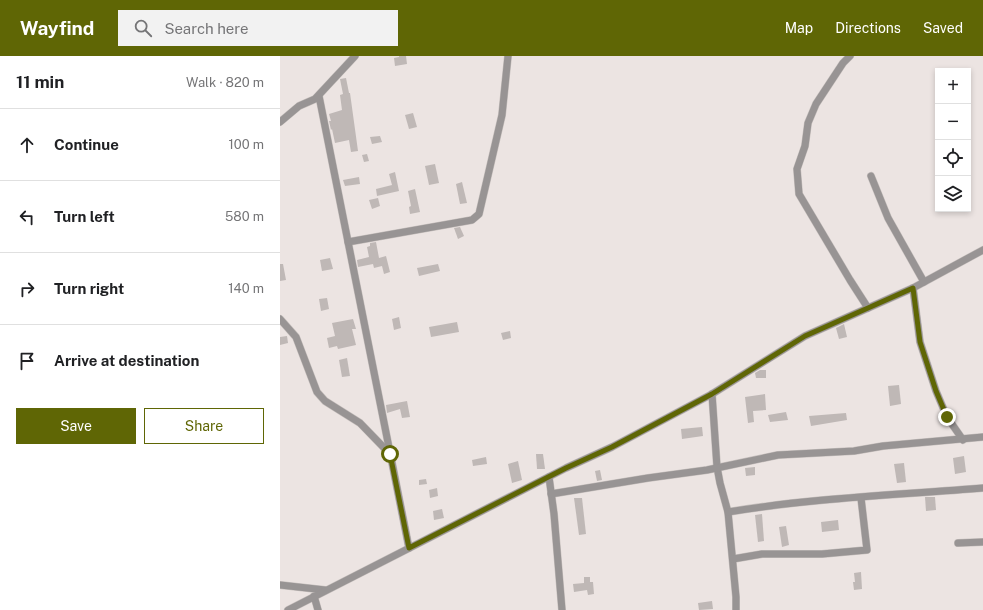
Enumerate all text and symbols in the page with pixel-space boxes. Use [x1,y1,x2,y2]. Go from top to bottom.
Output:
search box [118,10,398,46]
text: Wayfind [20,17,94,39]
icon: search [132,17,154,39]
text: Search here [164,20,249,37]
text: Map [785,20,813,36]
text: Directions [835,20,901,36]
text: Saved [923,20,963,36]
map controls [935,68,971,212]
button: + [935,68,971,104]
text: 11 min [16,72,64,92]
text: Walk · 820 m [186,75,264,90]
button: − [935,104,971,140]
icon: ahead [16,134,38,156]
text: Continue [54,136,119,153]
text: 100 m [228,137,264,152]
button: locate [935,140,971,176]
button: layers [935,176,971,212]
icon: left [16,206,38,228]
text: Turn left [54,208,115,225]
text: 580 m [225,209,264,224]
icon: right [16,278,38,300]
text: Turn right [54,280,124,297]
text: 140 m [228,281,264,296]
icon: arrive [16,350,38,372]
text: Arrive at destination [54,352,199,369]
button: Save [16,408,136,444]
button: Share [144,408,264,444]
route end [938,408,956,426]
route start [381,445,399,463]

